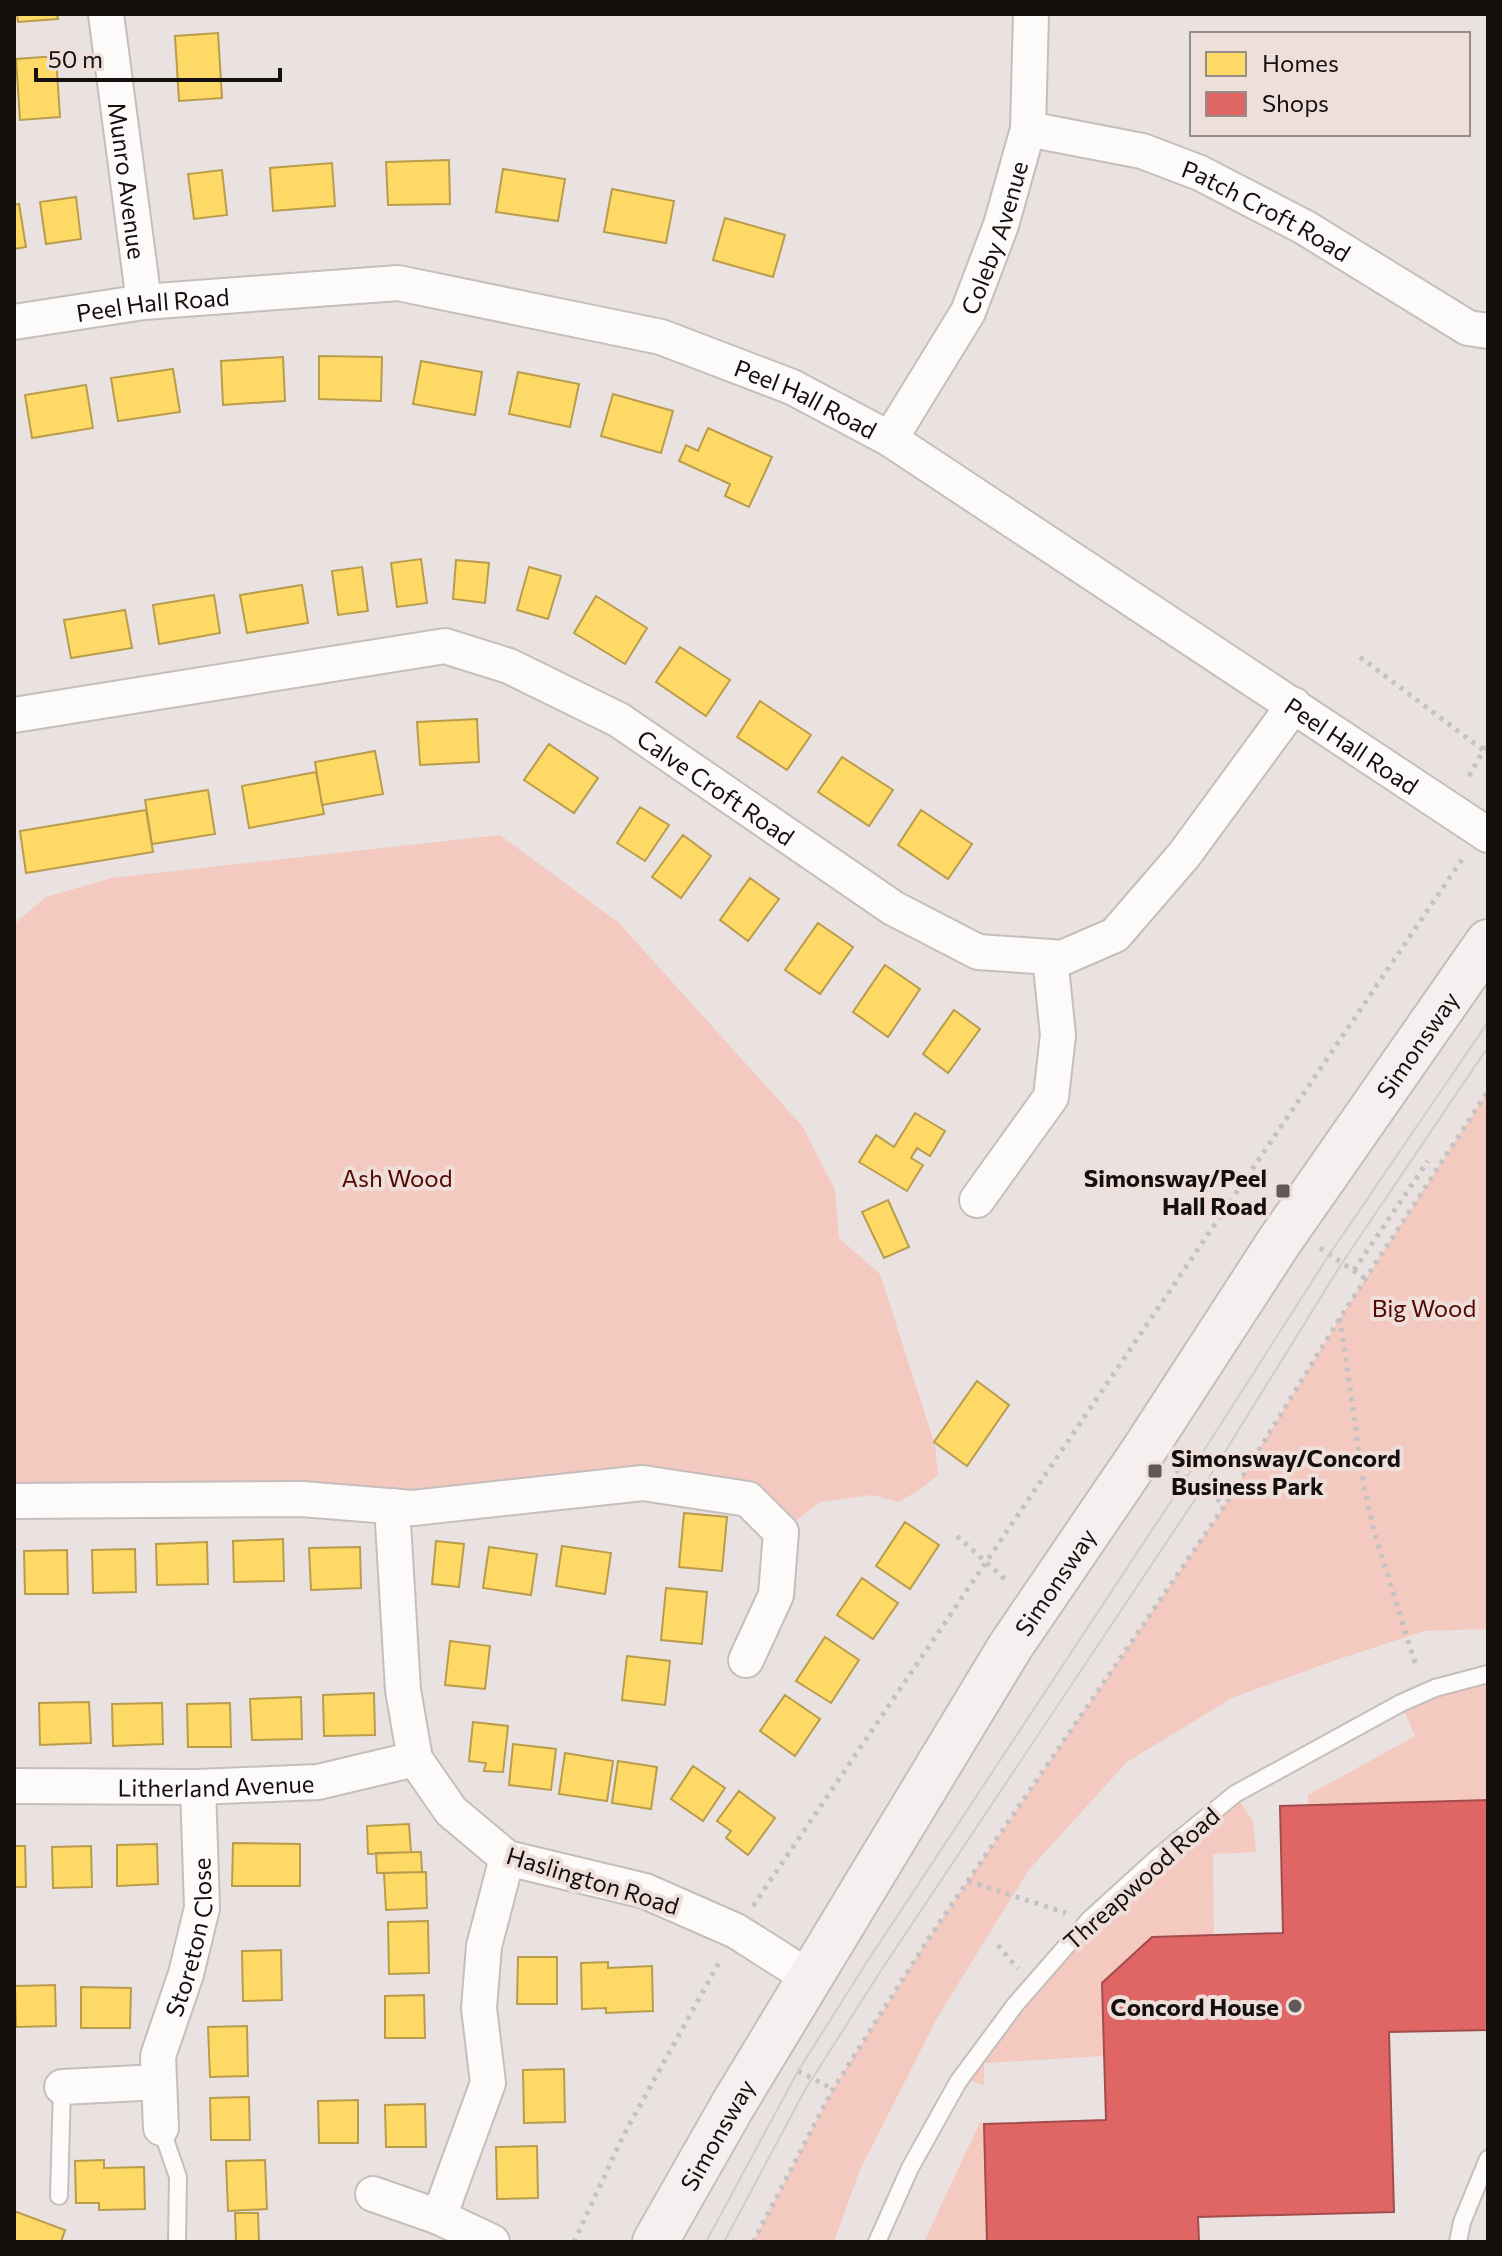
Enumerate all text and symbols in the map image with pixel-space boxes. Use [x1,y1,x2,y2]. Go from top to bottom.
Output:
scale bar [36,32,280,82]
legend [1190,32,1470,136]
text: 50 m [48,44,103,73]
text: Homes [1262,48,1339,77]
text: Shops [1262,88,1329,117]
street label: Munro Avenue [103,100,153,261]
street label: Patch Croft Road [1178,153,1356,267]
street label: Coleby Avenue [954,157,1033,318]
street label: Peel Hall Road [74,281,230,327]
street label: Peel Hall Road [731,352,882,444]
street label: Peel Hall Road [1280,690,1424,800]
street label: Calve Croft Road [632,723,800,851]
street label: Simonsway [1369,985,1464,1103]
park label: Ash Wood [341,1163,453,1192]
place label: Simonsway/Peel Hall Road [1084,1163,1267,1220]
marker: Simonsway/Peel Hall Road [1274,1182,1292,1200]
park label: Big Wood [1372,1293,1476,1322]
place label: Simonsway/Concord Business Park [1171,1443,1401,1500]
marker: Simonsway/Concord Business Park [1146,1462,1164,1480]
street label: Simonsway [1008,1522,1101,1641]
street label: Litherland Avenue [118,1768,315,1802]
street label: Threapwood Road [1057,1801,1225,1955]
street label: Haslington Road [503,1840,683,1920]
street label: Storeton Close [158,1857,218,2020]
place label: Concord House [1110,1992,1279,2021]
marker: Concord House [1286,1997,1304,2015]
street label: Simonsway [673,2073,760,2195]

